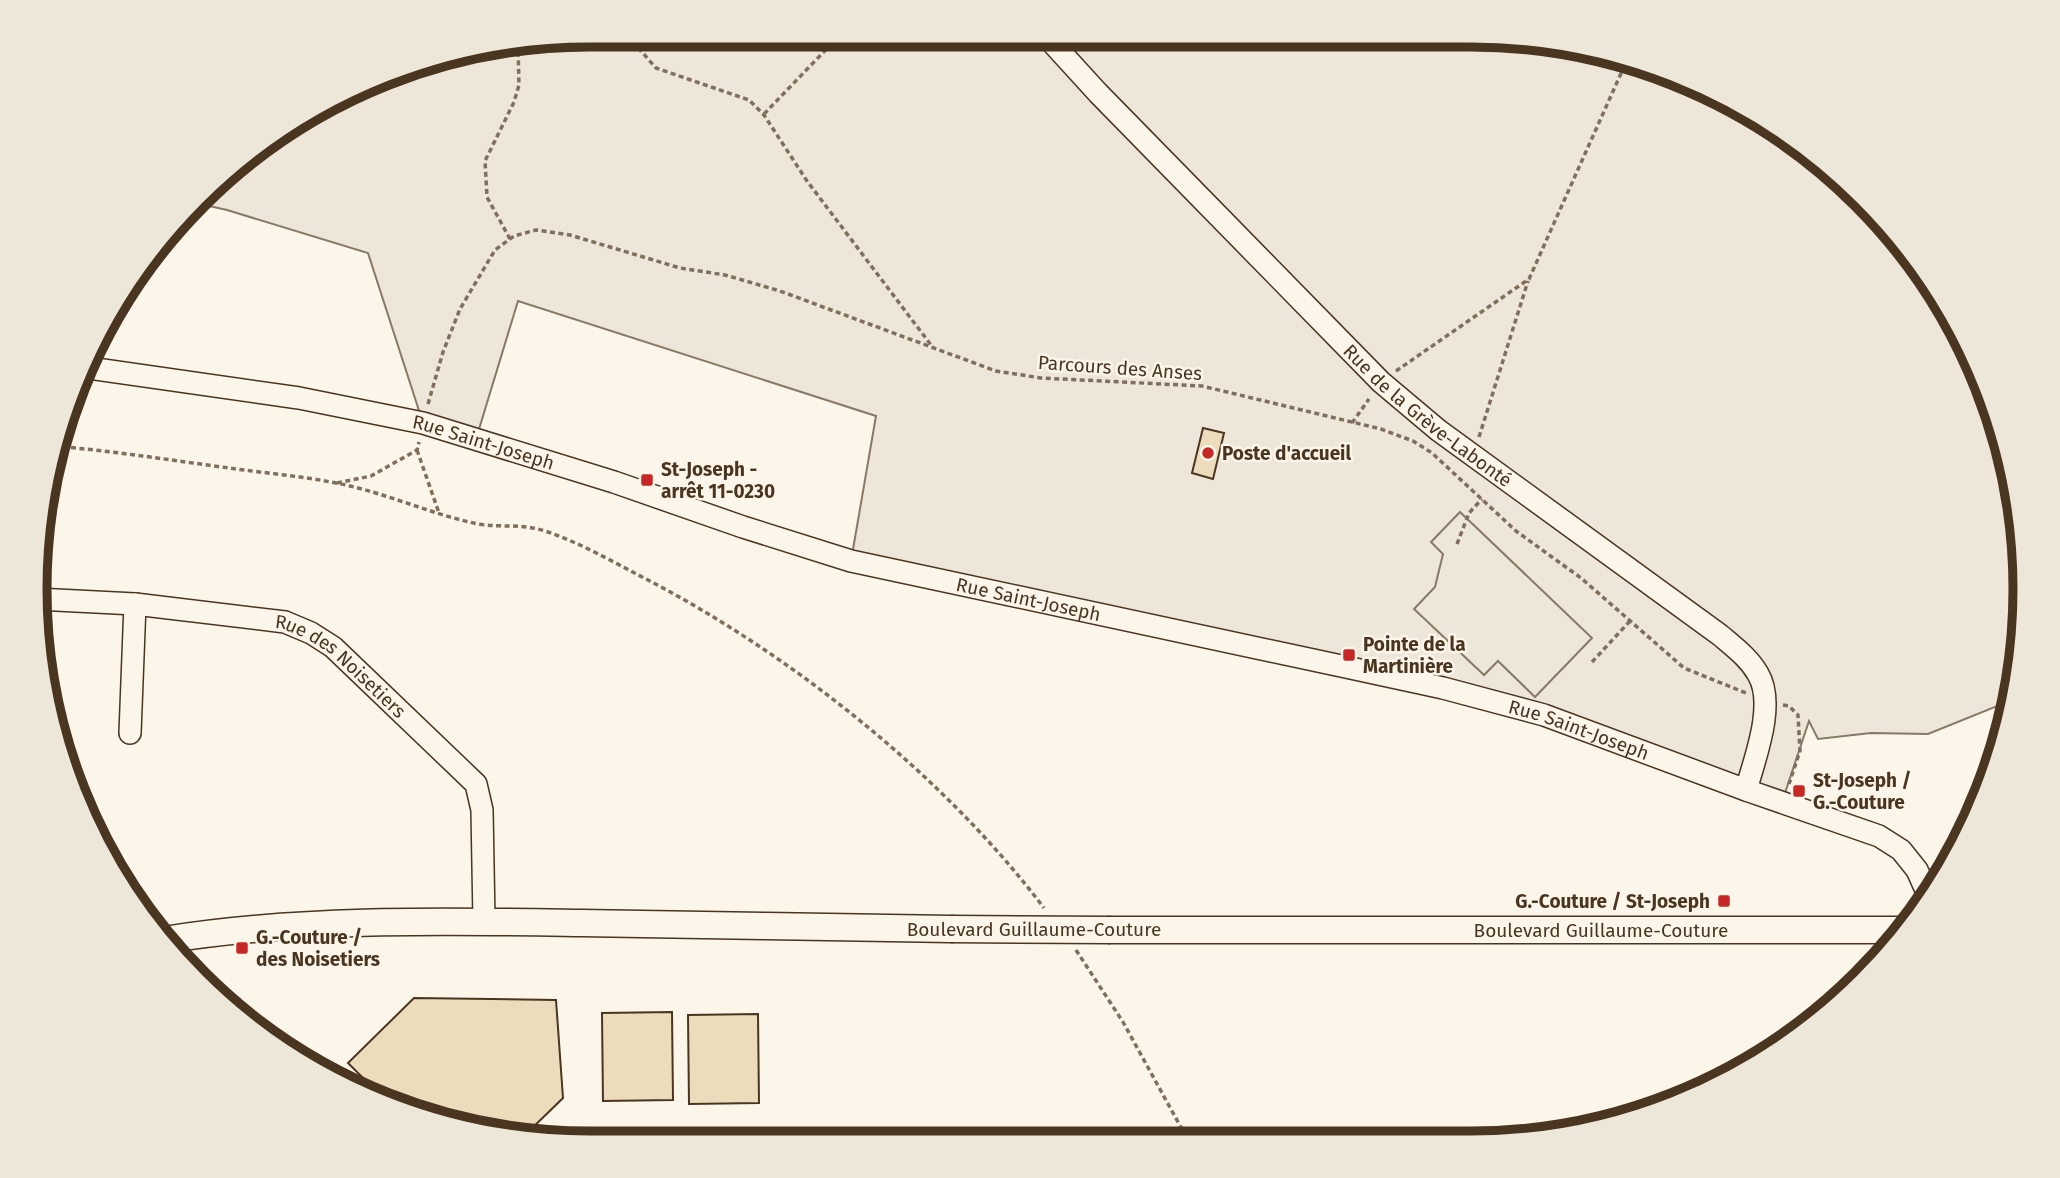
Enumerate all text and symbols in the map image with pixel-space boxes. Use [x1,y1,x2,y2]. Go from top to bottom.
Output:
street label: Rue de la Grève-Labonté [1339,339,1517,492]
street label: Parcours des Anses [1037,351,1203,385]
street label: Rue Saint-Joseph [411,410,557,474]
place label: Poste d'accueil [1222,442,1351,465]
marker: Poste d'accueil [1200,445,1216,461]
place label: St-Joseph - arrêt 11-0230 [661,458,775,503]
marker: St-Joseph - arrêt 11-0230 [639,472,655,488]
street label: Rue Saint-Joseph [954,572,1103,626]
street label: Rue des Noisetiers [274,609,411,722]
place label: Pointe de la Martinière [1363,633,1466,678]
marker: Pointe de la Martinière [1341,647,1357,663]
street label: Rue Saint-Joseph [1506,695,1652,765]
place label: St-Joseph / G.-Couture [1813,769,1911,814]
marker: St-Joseph / G.-Couture [1791,783,1807,799]
place label: G.-Couture / St-Joseph [1515,890,1710,913]
marker: G.-Couture / St-Joseph [1716,893,1732,909]
street label: Boulevard Guillaume-Couture [907,918,1161,941]
street label: Boulevard Guillaume-Couture [1474,919,1728,942]
place label: G.-Couture / des Noisetiers [256,926,380,971]
marker: G.-Couture / des Noisetiers [234,940,250,956]

